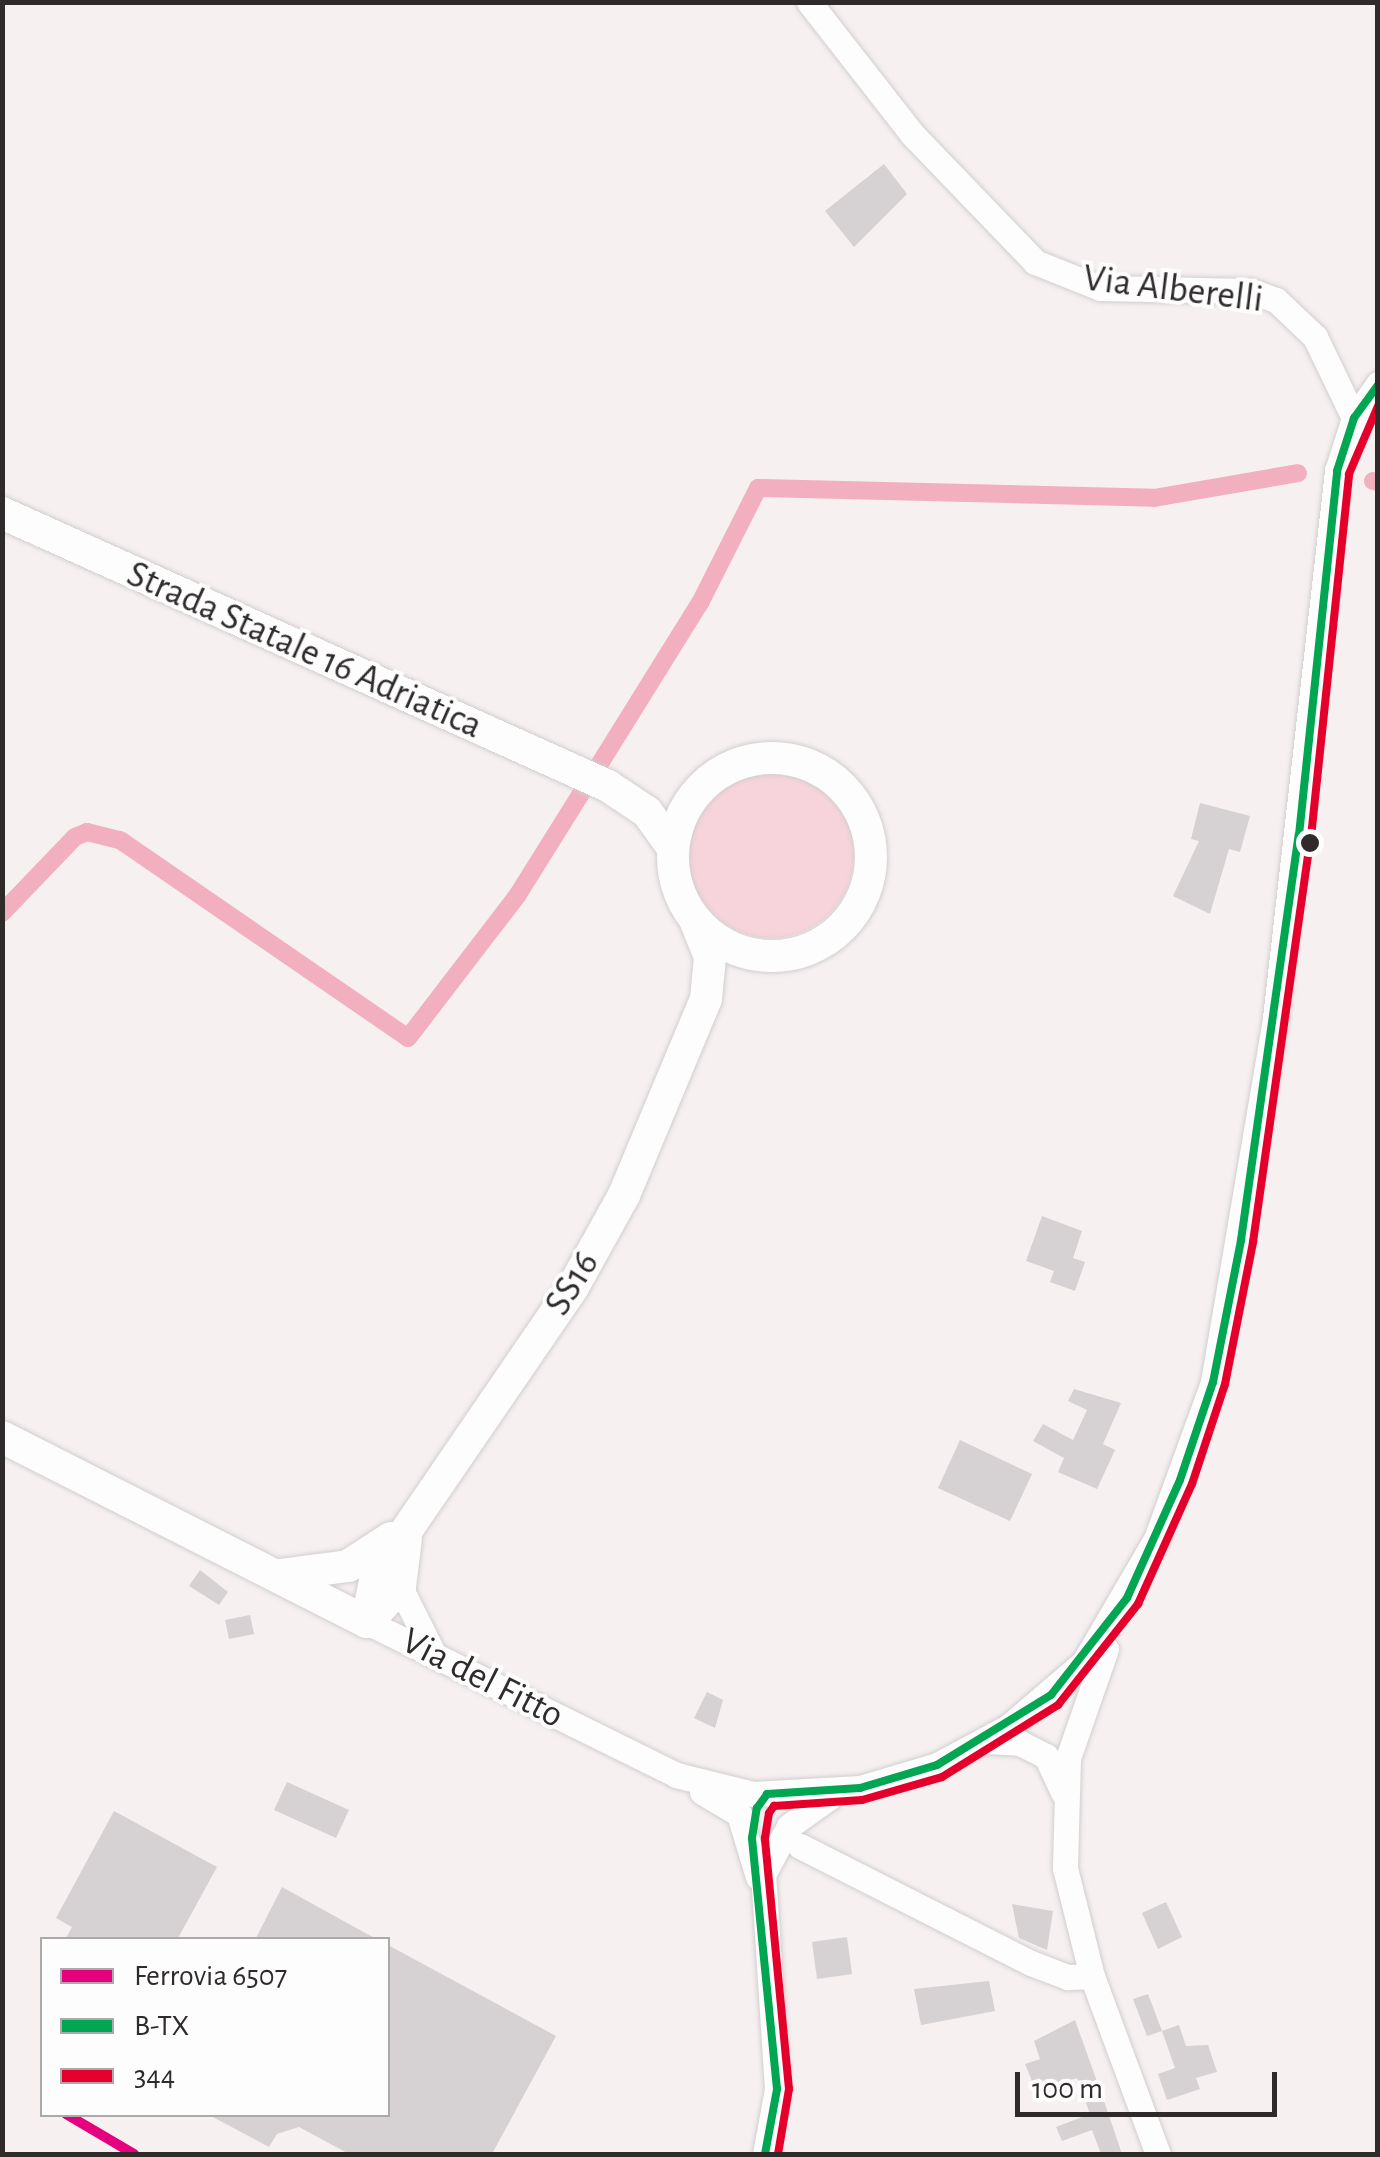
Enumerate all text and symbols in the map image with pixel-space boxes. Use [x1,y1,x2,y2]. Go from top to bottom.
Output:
street label: Via Alberelli [1081,256,1265,324]
street label: Strada Statale 16 Adriatica [119,552,489,750]
unlabelled marker [1300,833,1320,853]
street label: SS16 [536,1244,610,1324]
street label: Via del Fitto [394,1619,570,1739]
legend [40,1937,390,2117]
text: Ferrovia 6507 [134,1961,287,1991]
text: B-TX [134,2011,189,2041]
scale bar [1020,2052,1282,2114]
text: 344 [134,2061,175,2091]
text: 100 m [1032,2074,1103,2104]

